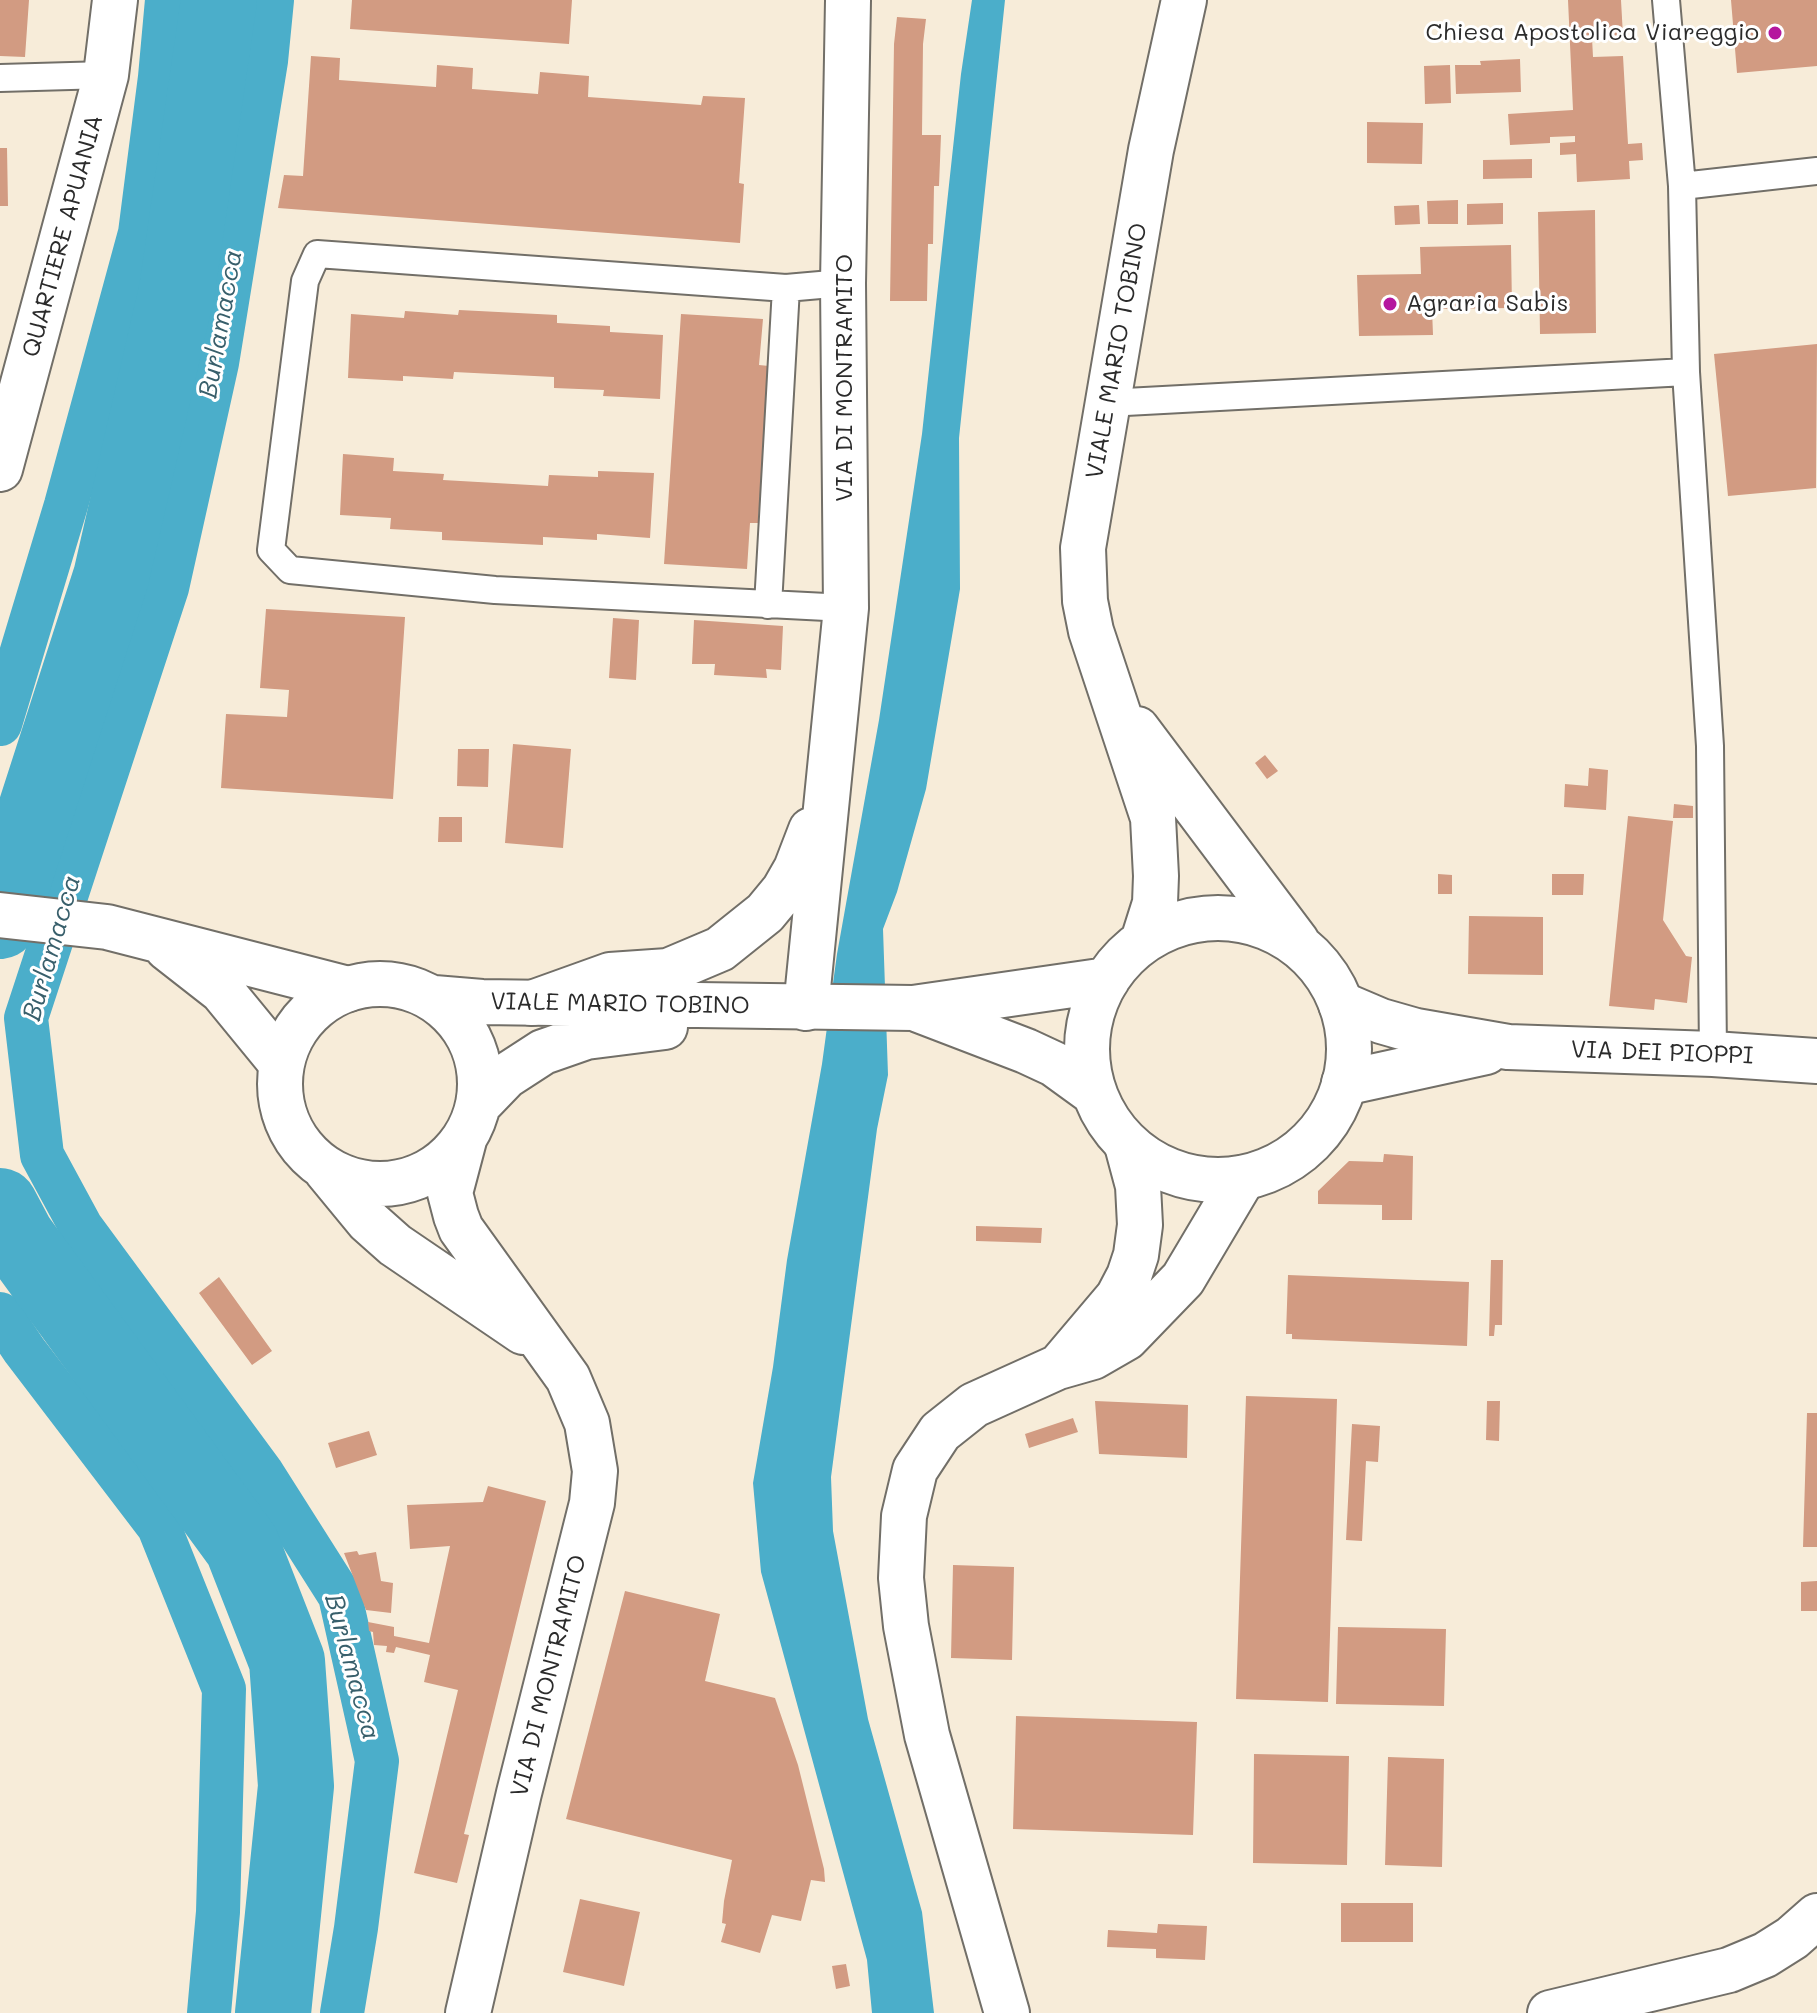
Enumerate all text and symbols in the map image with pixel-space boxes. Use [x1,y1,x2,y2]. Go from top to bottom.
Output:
place label: Chiesa Apostolica Viareggio [1426,19,1759,47]
marker: Chiesa Apostolica Viareggio [1766,24,1784,42]
street label: QUARTIERE APUANIA [17,112,109,360]
street label: VIALE MARIO TOBINO [1080,221,1154,481]
water label: Burlamacca [193,248,249,400]
street label: VIA DI MONTRAMITO [831,254,859,502]
place label: Agraria Sabis [1406,290,1568,318]
marker: Agraria Sabis [1381,295,1399,313]
water label: Burlamacca [16,872,88,1024]
street label: VIALE MARIO TOBINO [490,987,750,1021]
street label: VIA DEI PIOPPI [1570,1035,1754,1071]
street label: VIA DI MONTRAMITO [505,1552,593,1800]
water label: Burlamacca [318,1591,386,1743]

